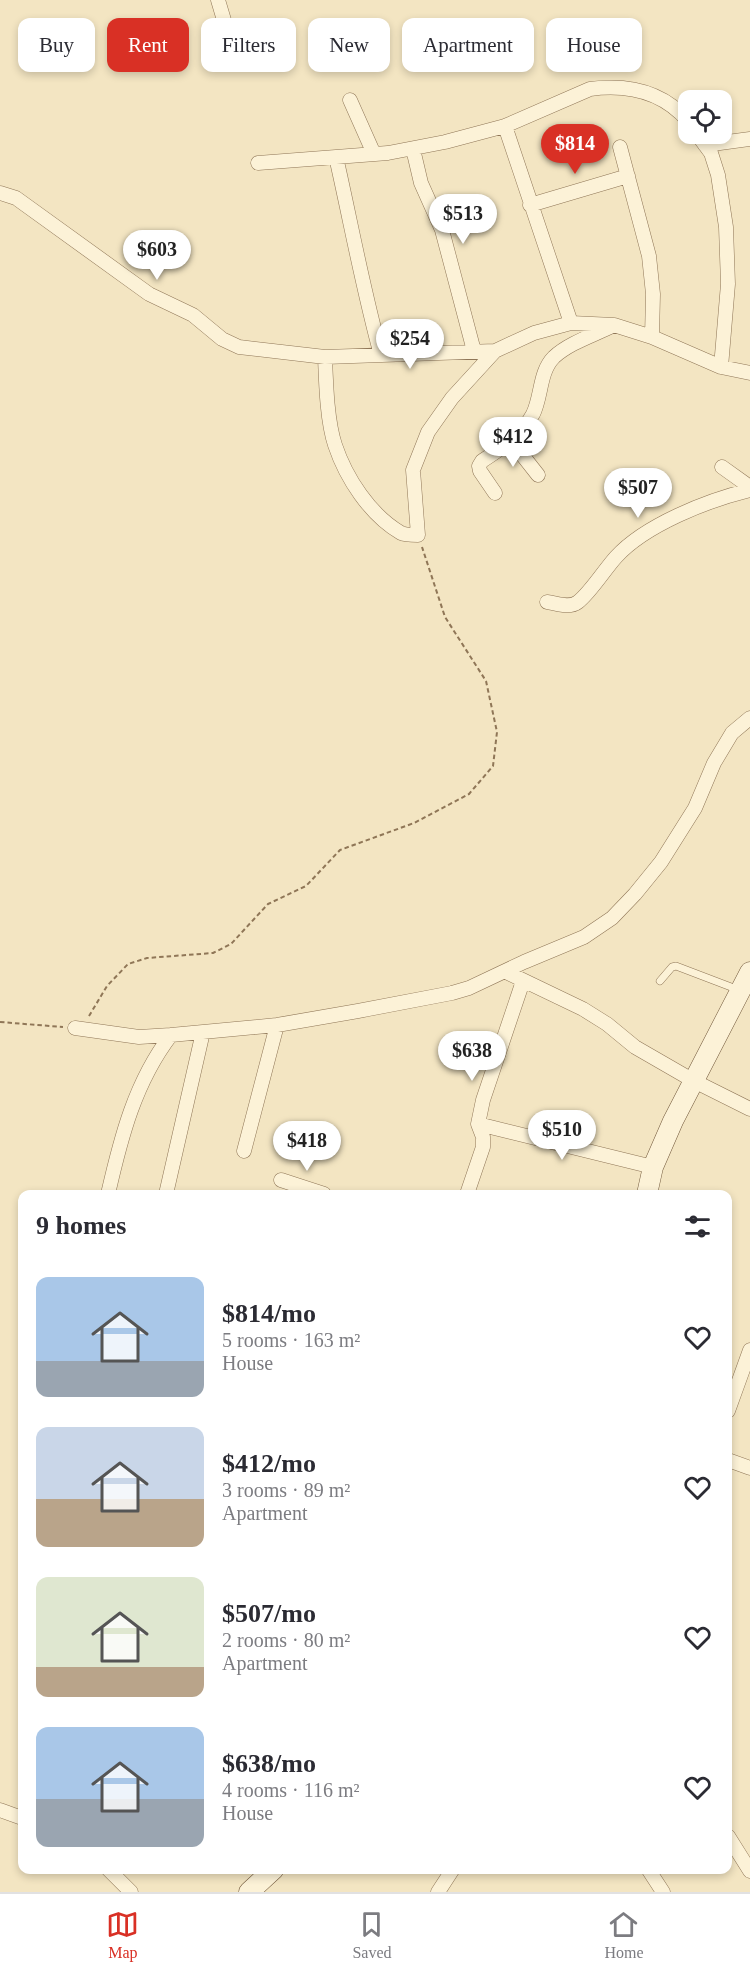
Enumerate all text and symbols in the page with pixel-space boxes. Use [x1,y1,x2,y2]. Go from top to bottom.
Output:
chip: Buy [18,18,95,72]
chip: Rent [107,18,189,72]
chip: Filters [201,18,296,72]
chip: New [308,18,390,72]
chip: Apartment [402,18,534,72]
chip: House [546,18,642,72]
map controls [678,90,732,144]
button: locate [678,90,732,144]
pin: $814 [539,124,611,175]
text: $814 [555,132,595,154]
pin: $513 [427,194,499,245]
text: $513 [443,202,483,224]
pin: $603 [121,230,193,281]
text: $603 [137,238,177,260]
pin: $254 [374,319,446,370]
text: $254 [390,327,430,349]
pin: $412 [477,417,549,468]
text: $412 [493,425,533,447]
pin: $507 [602,468,674,519]
text: $507 [618,476,658,498]
pin: $638 [436,1031,508,1082]
text: $638 [452,1039,492,1061]
pin: $510 [526,1110,598,1161]
text: $510 [542,1118,582,1140]
pin: $418 [271,1121,343,1172]
text: $418 [287,1129,327,1151]
icon: filters [681,1210,714,1243]
text: 9 homes [36,1211,126,1240]
text: $814/mo [222,1299,316,1328]
icon: home [84,1301,156,1373]
icon: heart [681,1321,714,1354]
text: 5 rooms · 163 m² [222,1329,360,1351]
text: House [222,1352,273,1374]
text: $412/mo [222,1449,316,1478]
icon: home [84,1451,156,1523]
icon: heart [681,1471,714,1504]
text: 3 rooms · 89 m² [222,1479,350,1501]
text: Apartment [222,1502,308,1524]
text: $507/mo [222,1599,316,1628]
icon: home [84,1601,156,1673]
icon: heart [681,1621,714,1654]
text: 2 rooms · 80 m² [222,1629,350,1651]
text: Apartment [222,1652,308,1674]
text: $638/mo [222,1749,316,1778]
icon: home [84,1751,156,1823]
icon: heart [681,1771,714,1804]
text: 4 rooms · 116 m² [222,1779,359,1801]
text: House [222,1802,273,1824]
tab: Map [106,1908,139,1962]
tab: Saved [352,1908,391,1962]
tab: Home [604,1908,644,1962]

